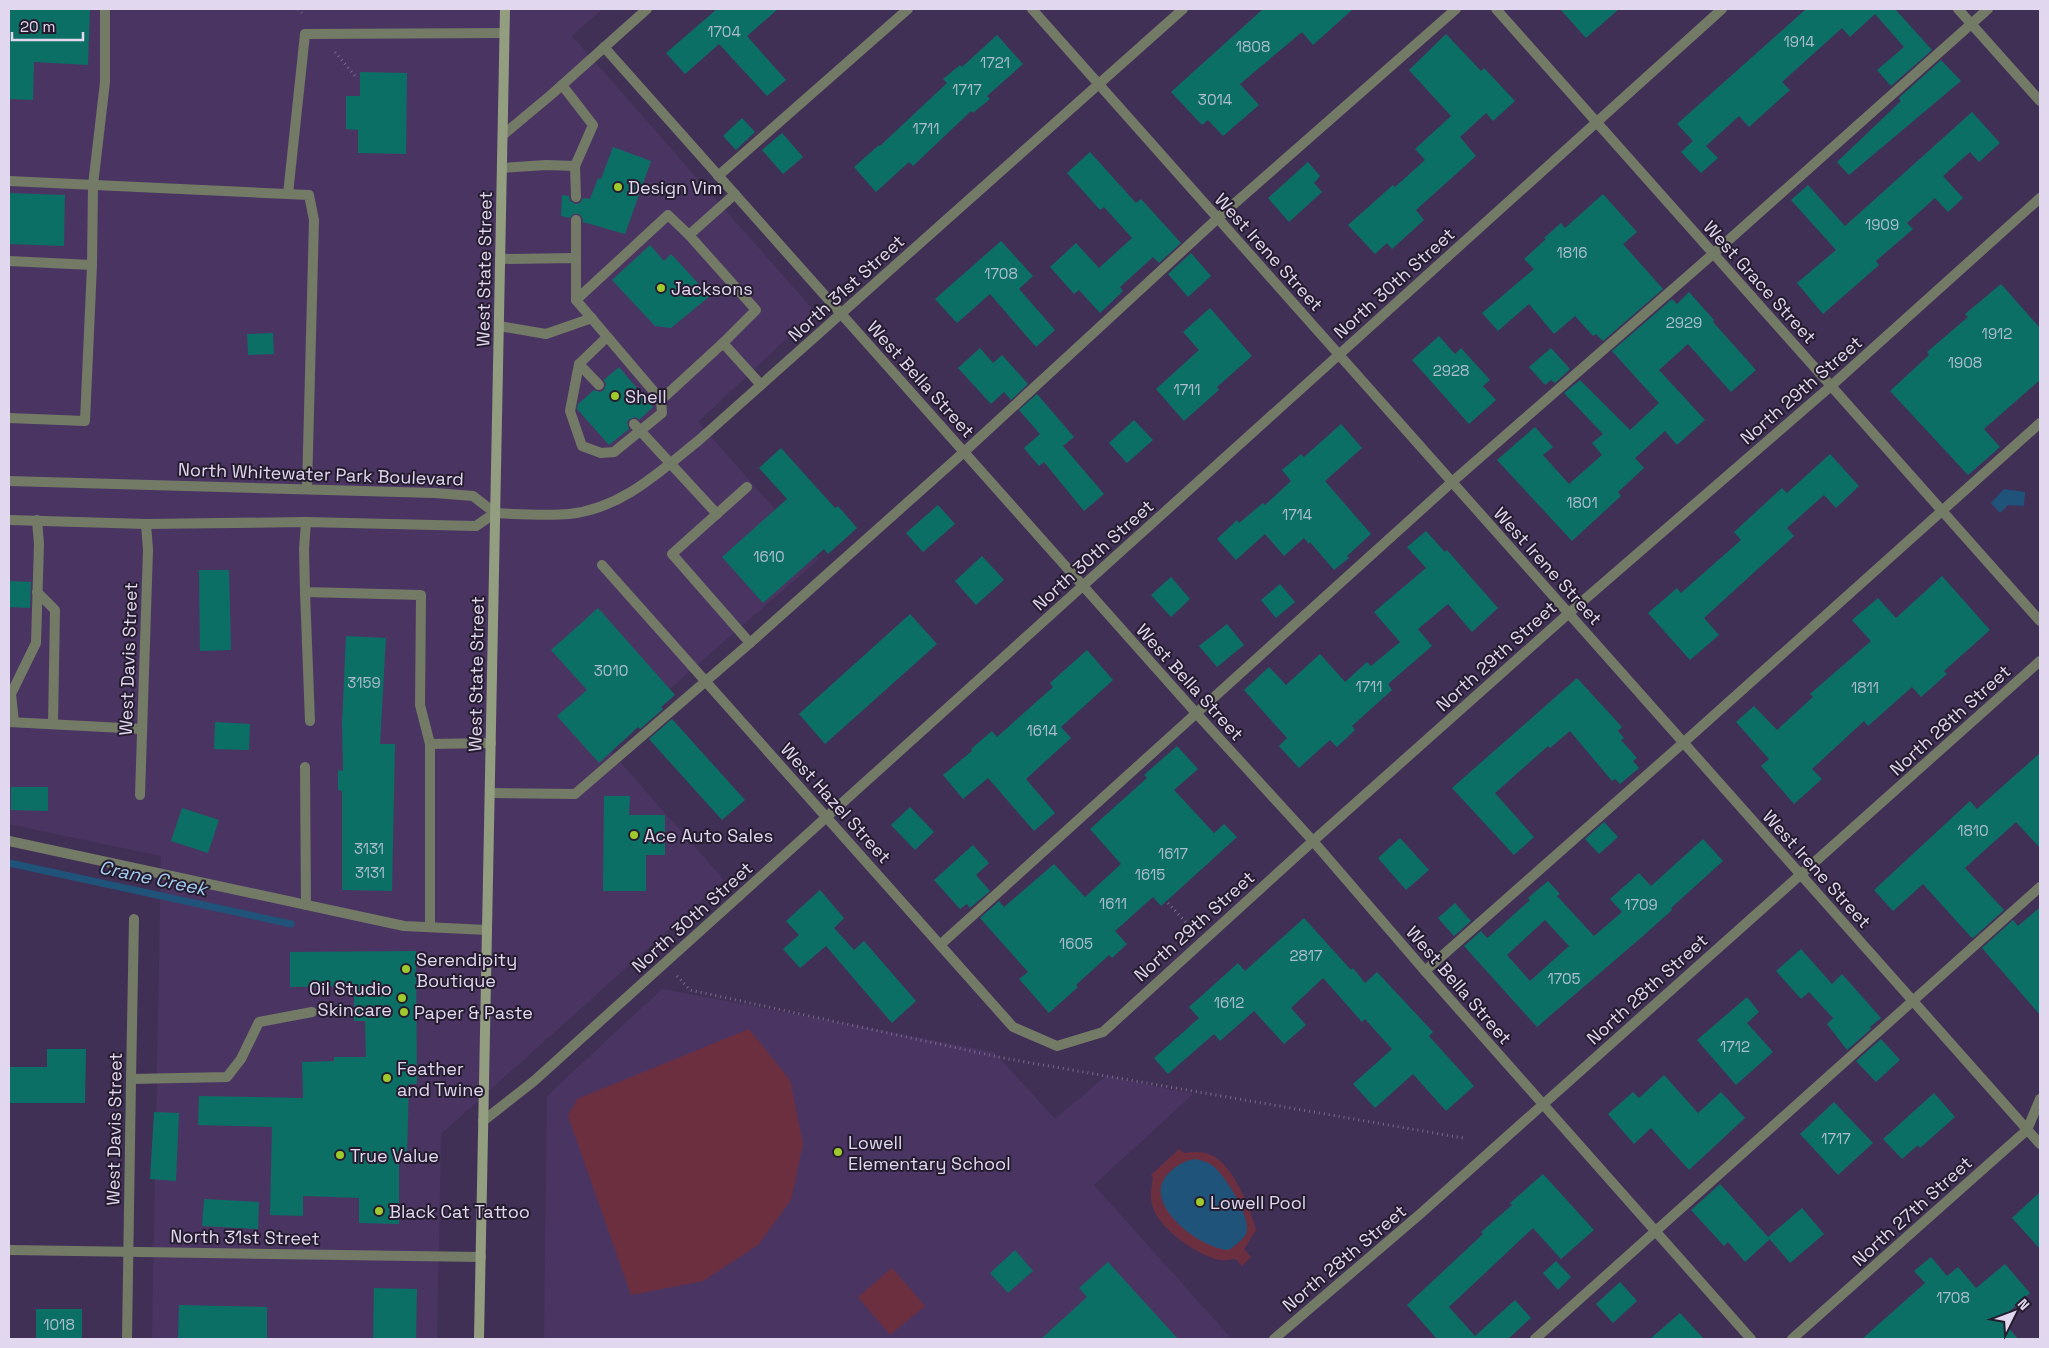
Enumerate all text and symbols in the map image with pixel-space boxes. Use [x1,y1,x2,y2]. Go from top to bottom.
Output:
scale bar [12,10,84,42]
text: 20 m [20,17,55,36]
house number: 1704 [707,22,741,41]
house number: 1914 [1783,32,1815,51]
house number: 1808 [1236,37,1270,56]
house number: 1721 [980,53,1010,72]
house number: 1717 [952,80,982,99]
house number: 3014 [1198,90,1232,109]
house number: 1711 [912,119,940,138]
place label: Design Vim [628,176,723,199]
marker: Design Vim [612,181,624,193]
street label: West Irene Street [1210,188,1328,316]
street label: West State Street [471,191,497,347]
house number: 1909 [1865,215,1899,234]
street label: West Grace Street [1699,216,1821,348]
street label: North 30th Street [1329,223,1459,343]
street label: North 31st Street [783,230,909,346]
house number: 1816 [1556,243,1588,262]
house number: 1708 [984,264,1018,283]
place label: Jacksons [671,277,753,300]
marker: Jacksons [655,282,667,294]
house number: 2929 [1666,313,1702,332]
street label: West Bella Street [862,316,980,442]
house number: 1912 [1982,324,2012,343]
street label: North 29th Street [1735,331,1867,449]
house number: 1908 [1948,353,1982,372]
house number: 2928 [1433,361,1469,380]
house number: 1711 [1173,380,1201,399]
place label: Shell [625,385,667,408]
marker: Shell [609,390,621,402]
street label: North Whitewater Park Boulevard [178,458,464,490]
house number: 1801 [1566,493,1598,512]
street label: North 30th Street [1028,495,1158,615]
street label: West Irene Street [1489,502,1607,630]
house number: 1714 [1282,505,1312,524]
house number: 1610 [753,547,785,566]
street label: West Davis Street [114,582,142,736]
street label: West State Street [463,596,489,752]
street label: North 29th Street [1431,596,1561,716]
street label: West Bella Street [1131,619,1249,745]
street label: North 28th Street [1885,660,2015,780]
house number: 3010 [594,661,628,680]
house number: 3159 [347,673,381,692]
house number: 1711 [1355,677,1383,696]
house number: 1811 [1851,678,1879,697]
house number: 1614 [1026,721,1058,740]
street label: West Hazel Street [776,738,896,868]
street label: West Irene Street [1758,805,1876,933]
house number: 1810 [1957,821,1989,840]
place label: Ace Auto Sales [644,824,773,847]
marker: Ace Auto Sales [628,829,640,841]
house number: 3131 [354,839,384,858]
house number: 1617 [1158,844,1188,863]
water label: Crane Creek [97,854,212,902]
street label: North 30th Street [627,857,757,977]
house number: 3131 [355,863,385,882]
house number: 1615 [1135,865,1165,884]
street label: North 29th Street [1129,866,1259,986]
house number: 1611 [1099,894,1127,913]
house number: 1709 [1624,895,1658,914]
street label: West Bella Street [1401,921,1517,1049]
street label: North 28th Street [1582,929,1712,1049]
house number: 1605 [1059,934,1093,953]
house number: 2817 [1289,946,1323,965]
place label: Serendipity Boutique [416,948,517,992]
marker: Serendipity Boutique [400,963,412,975]
house number: 1705 [1547,969,1581,988]
place label: Oil Studio Skincare [309,977,392,1021]
marker: Oil Studio Skincare [396,992,408,1004]
house number: 1612 [1214,993,1244,1012]
place label: Paper & Paste [414,1001,533,1024]
marker: Paper & Paste [398,1006,410,1018]
house number: 1712 [1720,1037,1750,1056]
street label: West Davis Street [101,1052,127,1206]
place label: Feather and Twine [397,1057,484,1101]
marker: Feather and Twine [381,1072,393,1084]
house number: 1717 [1821,1129,1851,1148]
place label: Lowell Elementary School [848,1131,1011,1175]
place label: True Value [350,1144,439,1167]
marker: Lowell Elementary School [832,1146,844,1158]
marker: True Value [334,1149,346,1161]
street label: North 27th Street [1847,1151,1977,1271]
place label: Lowell Pool [1210,1191,1306,1214]
marker: Lowell Pool [1194,1196,1206,1208]
street label: North 28th Street [1277,1199,1411,1317]
place label: Black Cat Tattoo [389,1200,530,1223]
marker: Black Cat Tattoo [373,1205,385,1217]
street label: North 31st Street [170,1224,320,1250]
house number: 1708 [1936,1288,1970,1307]
north arrow [1989,1288,2039,1338]
text: N [2014,1295,2033,1314]
house number: 1018 [43,1315,75,1334]

